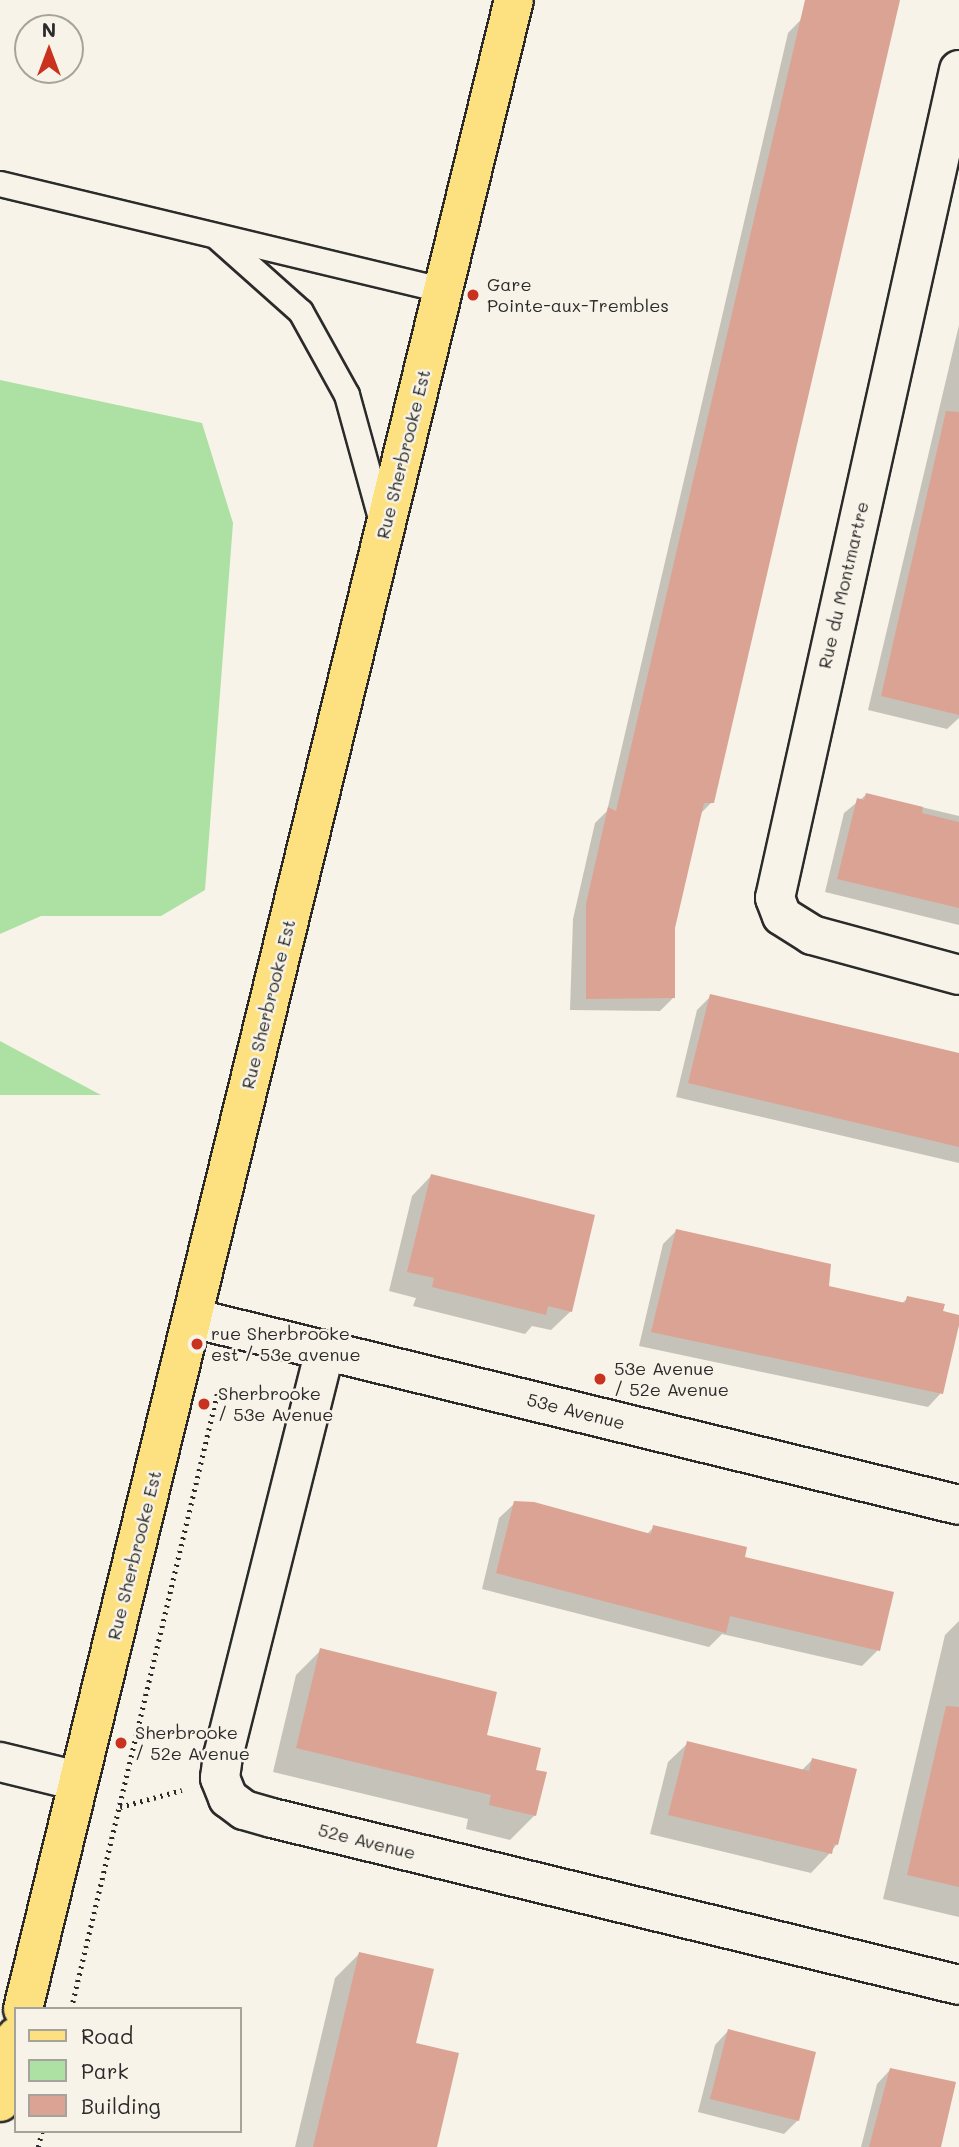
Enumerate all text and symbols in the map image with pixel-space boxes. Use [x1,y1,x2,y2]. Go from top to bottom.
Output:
north arrow [14,14,84,84]
text: N [42,17,56,42]
place label: Gare Pointe-aux-Trembles [487,274,669,316]
marker: Gare Pointe-aux-Trembles [465,287,481,303]
street label: Rue Sherbrooke Est [371,367,435,541]
street label: Rue du Montmartre [813,499,873,671]
street label: Rue Sherbrooke Est [236,917,300,1091]
place label: rue Sherbrooke est / 53e avenue [211,1323,361,1366]
marker: rue Sherbrooke est / 53e avenue [189,1336,205,1352]
place label: 53e Avenue / 52e Avenue [614,1358,729,1400]
marker: 53e Avenue / 52e Avenue [592,1371,608,1387]
place label: Sherbrooke / 53e Avenue [218,1383,333,1426]
street label: 53e Avenue [525,1388,627,1434]
marker: Sherbrooke / 53e Avenue [196,1396,212,1412]
street label: Rue Sherbrooke Est [102,1468,166,1642]
place label: Sherbrooke / 52e Avenue [135,1722,250,1764]
marker: Sherbrooke / 52e Avenue [113,1735,129,1751]
street label: 52e Avenue [316,1818,418,1864]
legend [14,2007,242,2133]
text: Road [81,2022,133,2049]
text: Park [81,2057,129,2084]
text: Building [81,2092,161,2119]

